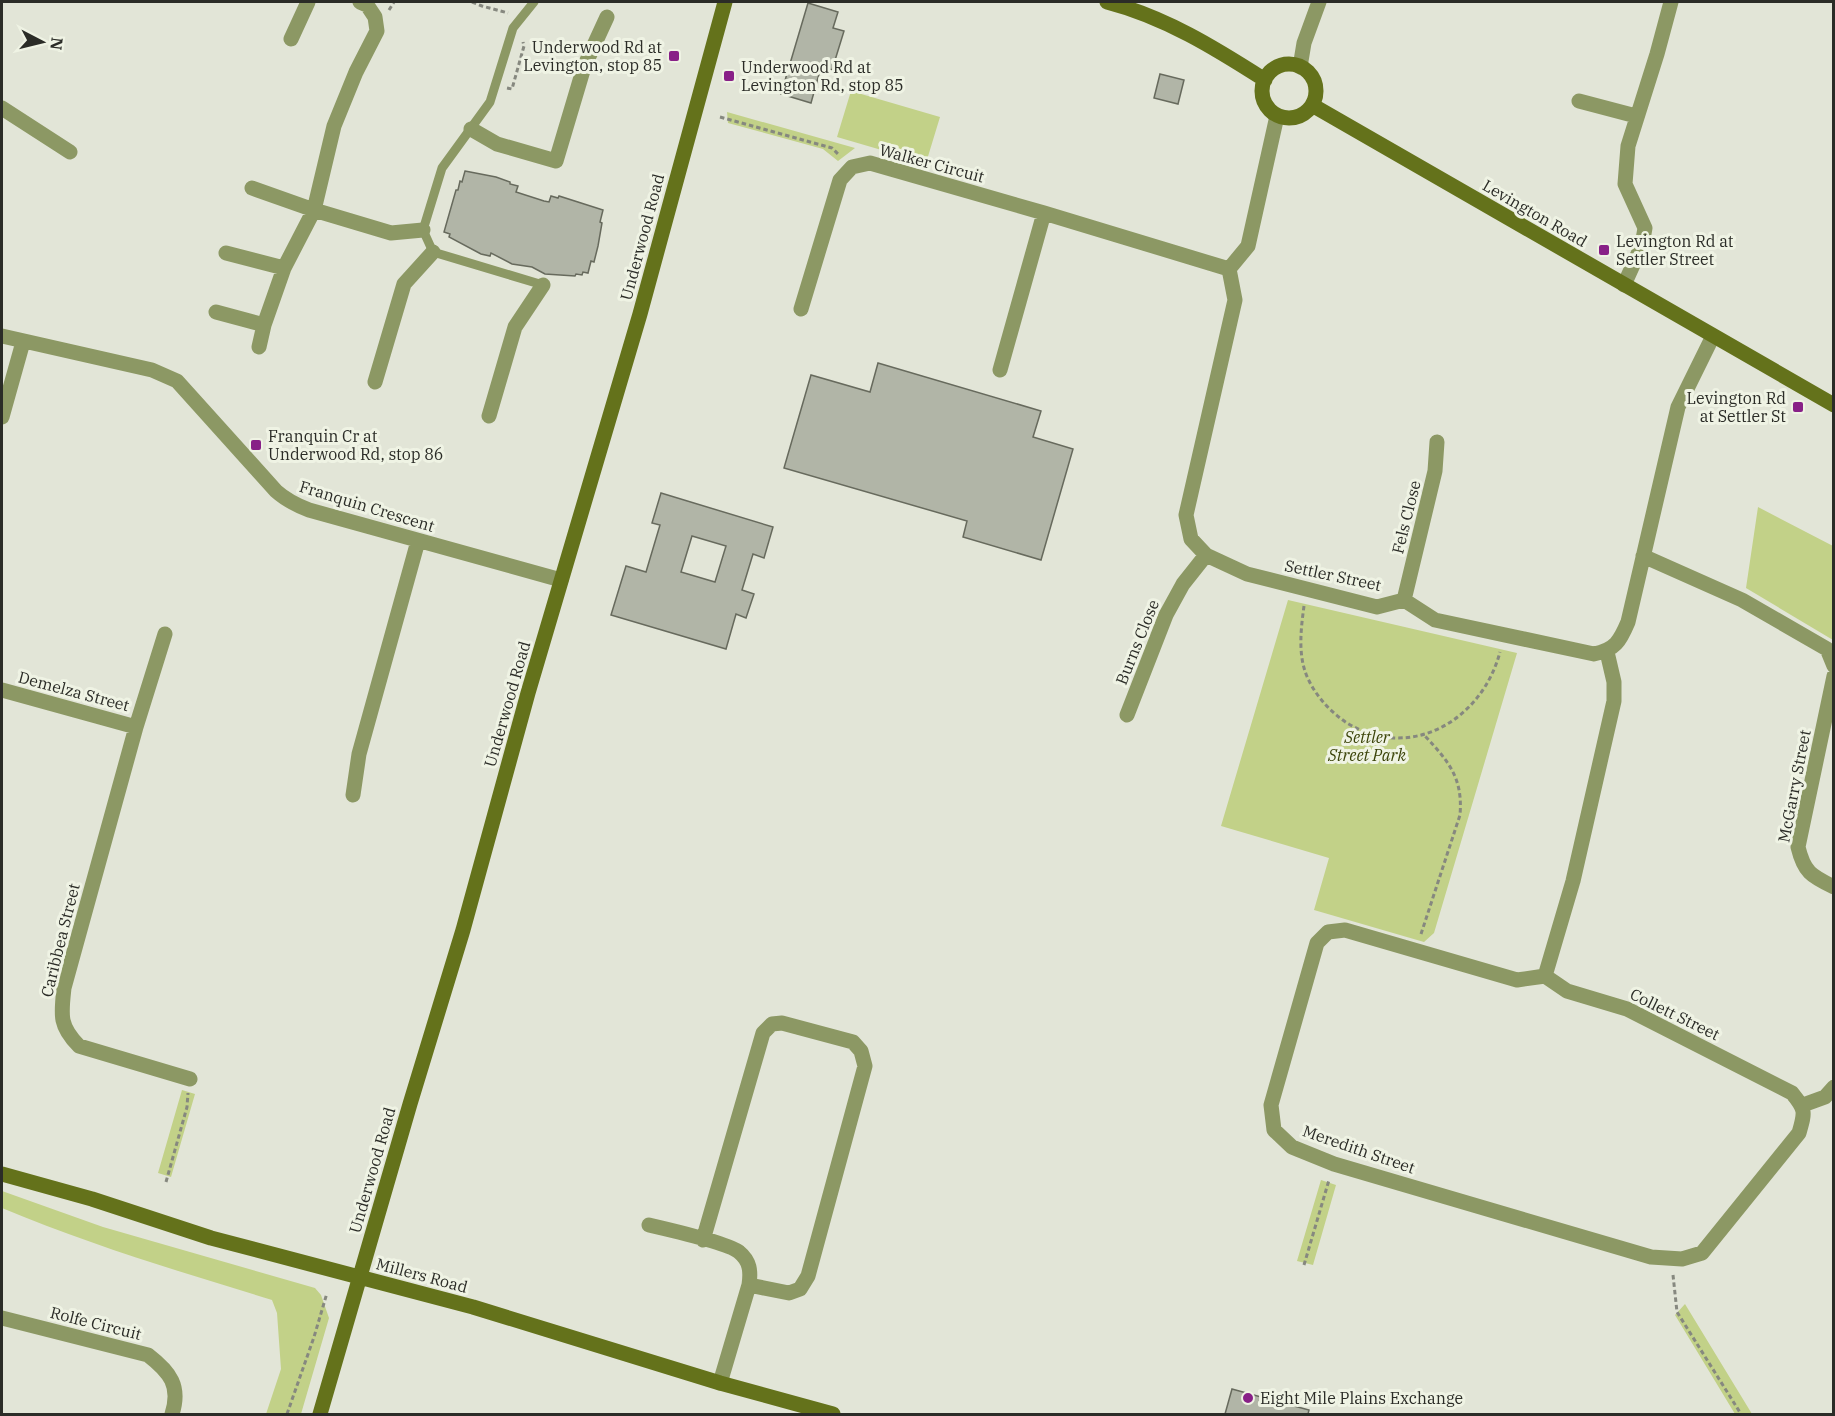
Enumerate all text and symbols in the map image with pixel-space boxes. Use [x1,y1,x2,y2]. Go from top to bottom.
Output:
north arrow [12,12,72,72]
text: N [46,36,68,51]
place label: Underwood Rd at Levington, stop 85 [523,37,662,75]
marker: Underwood Rd at Levington, stop 85 [667,49,681,63]
place label: Underwood Rd at Levington Rd, stop 85 [741,57,904,95]
marker: Underwood Rd at Levington Rd, stop 85 [722,69,736,83]
street label: Walker Circuit [877,139,987,187]
street label: Underwood Road [615,171,669,302]
street label: Levington Road [1479,175,1591,251]
place label: Levington Rd at Settler Street [1616,231,1734,269]
marker: Levington Rd at Settler Street [1597,243,1611,257]
place label: Levington Rd at Settler St [1687,388,1786,426]
marker: Levington Rd at Settler St [1791,400,1805,414]
place label: Franquin Cr at Underwood Rd, stop 86 [268,426,443,464]
marker: Franquin Cr at Underwood Rd, stop 86 [249,438,263,452]
street label: Franquin Crescent [297,476,437,536]
street label: Fels Close [1387,478,1425,556]
street label: Settler Street [1283,555,1383,595]
street label: Burns Close [1111,597,1163,687]
street label: Underwood Road [479,638,535,769]
street label: Demelza Street [16,667,132,716]
park label: Settler Street Park [1327,727,1406,765]
street label: McGarry Street [1773,728,1815,844]
street label: Caribbea Street [36,881,84,999]
street label: Collett Street [1627,984,1723,1044]
street label: Underwood Road [344,1104,400,1235]
street label: Meredith Street [1300,1120,1418,1178]
street label: Millers Road [374,1253,470,1297]
street label: Rolfe Circuit [48,1302,144,1344]
place label: Eight Mile Plains Exchange [1260,1388,1463,1408]
marker: Eight Mile Plains Exchange [1241,1391,1255,1405]

